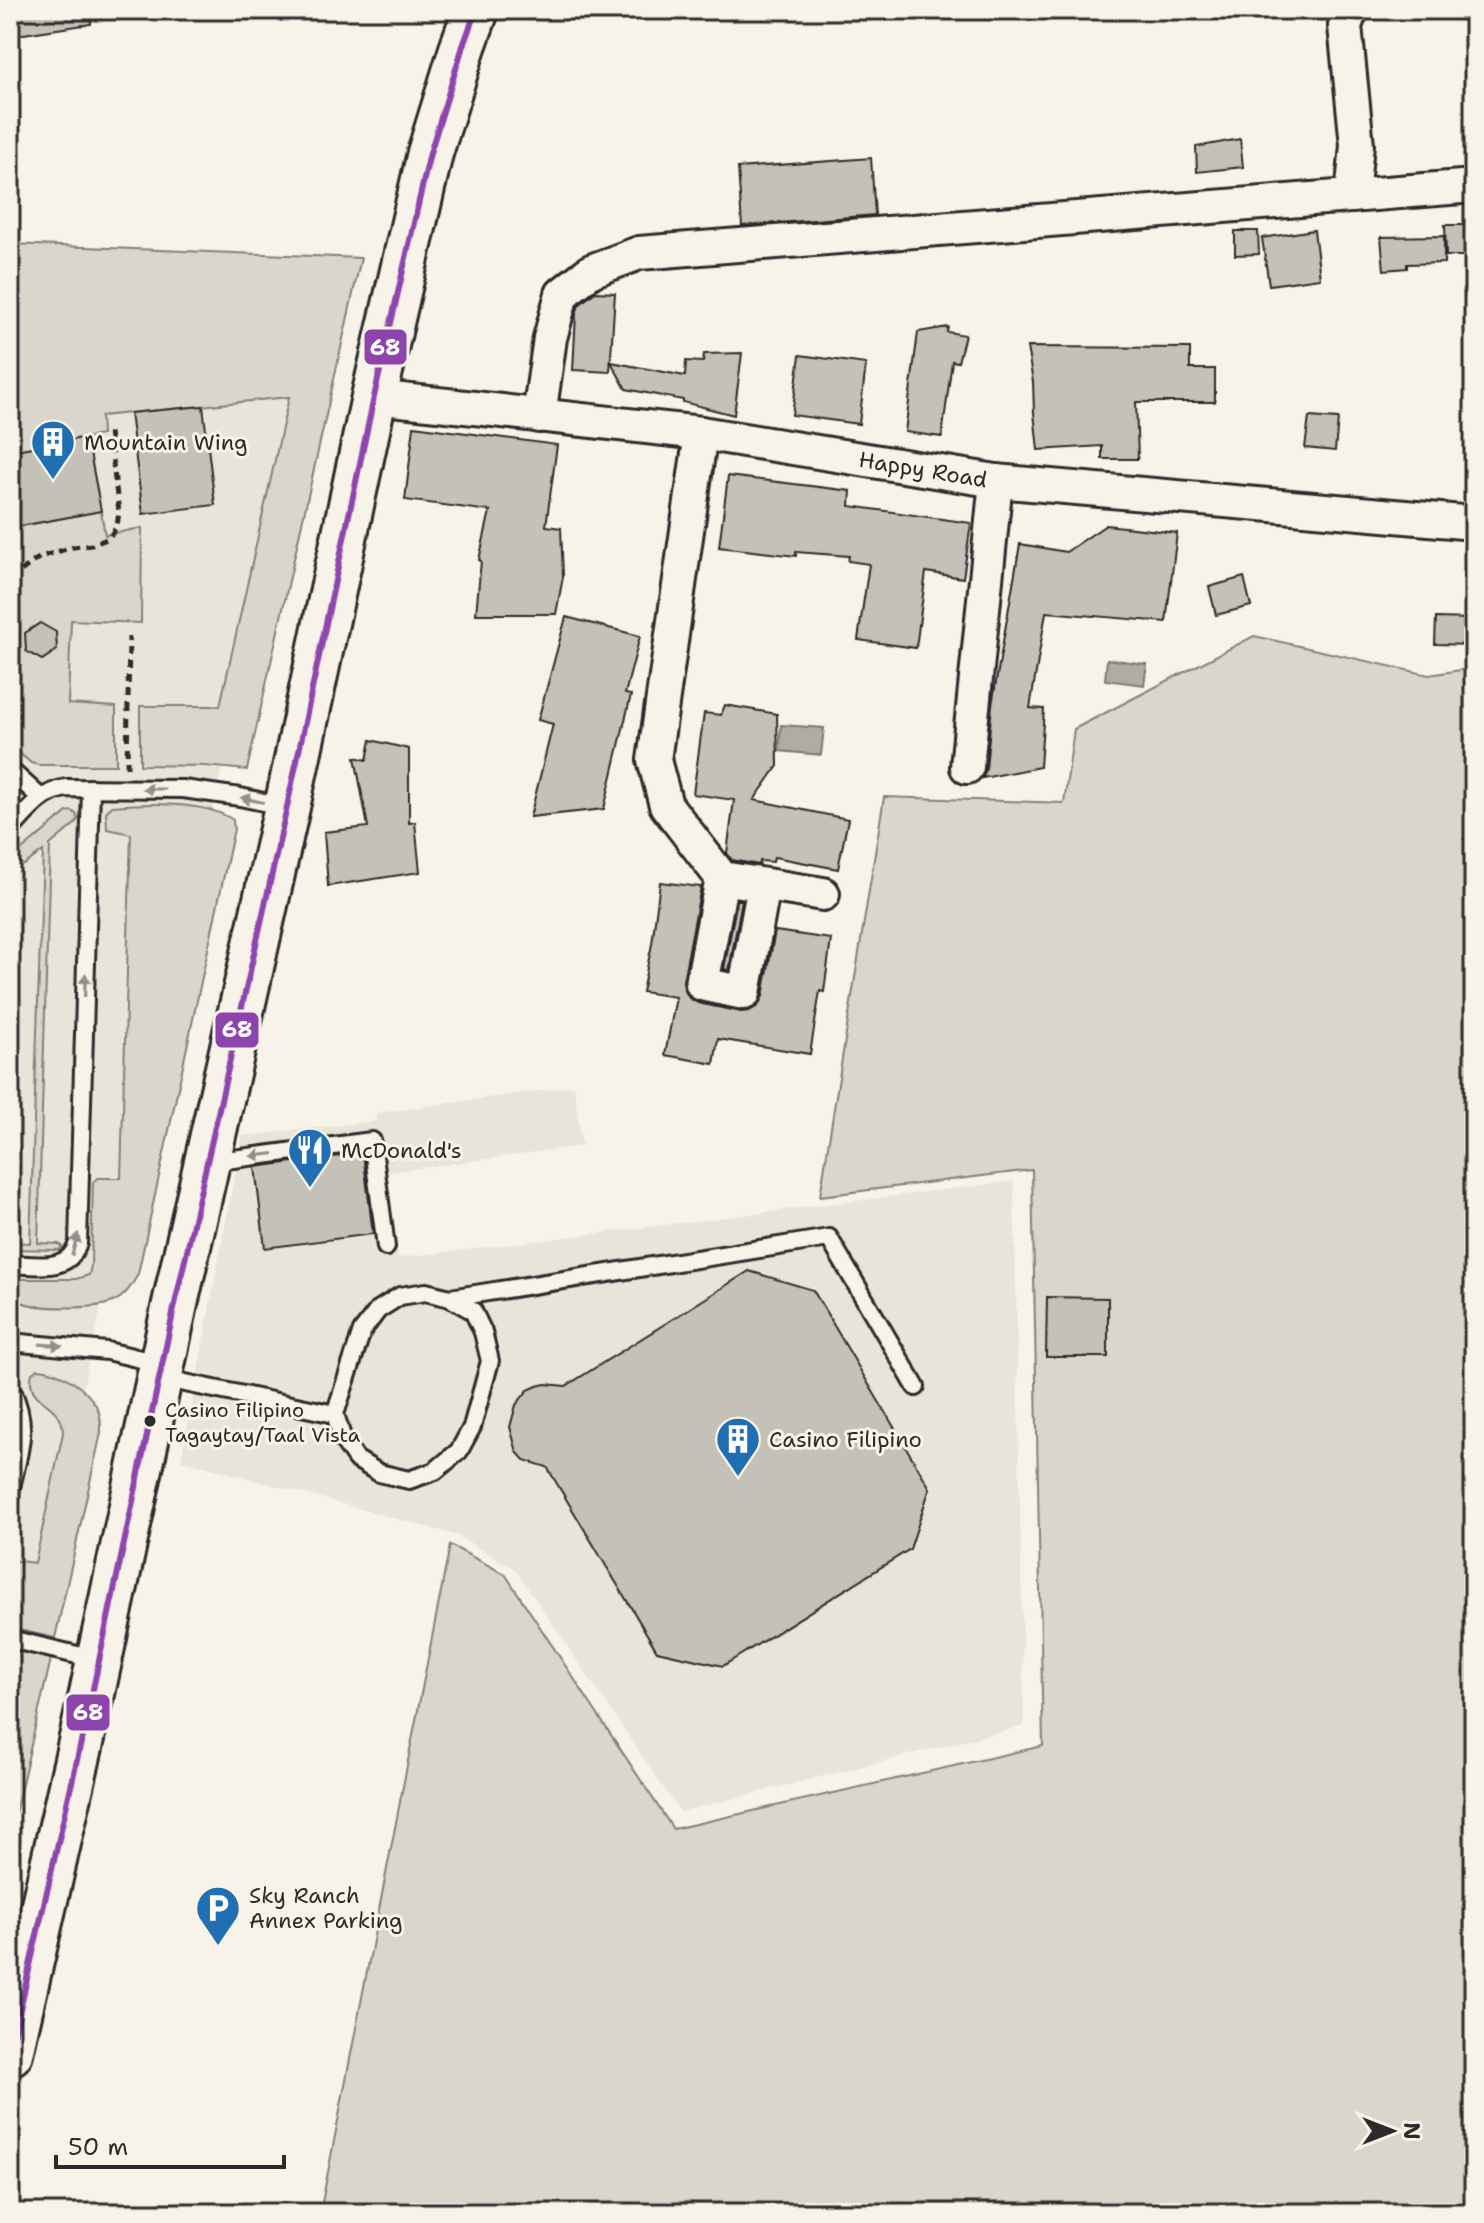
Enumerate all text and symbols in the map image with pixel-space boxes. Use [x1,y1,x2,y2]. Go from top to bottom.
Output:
line badge: 68 [363,328,408,366]
text: 68 [370,333,400,362]
building icon: Mountain Wing [29,418,77,481]
place label: Mountain Wing [84,428,247,457]
street label: Happy Road [857,444,989,494]
one-way arrow [141,783,166,795]
one-way arrow [239,793,264,805]
one-way arrow [79,972,92,997]
line badge: 68 [214,1011,260,1049]
text: 68 [222,1015,252,1044]
restaurant icon: McDonald's [286,1126,334,1189]
place label: McDonald's [341,1136,462,1165]
one-way arrow [249,1149,274,1162]
one-way arrow [70,1231,82,1256]
one-way arrow [39,1339,64,1352]
place label: Casino Filipino Tagaytay/Taal Vista [165,1397,361,1448]
marker: Casino Filipino Tagaytay/Taal Vista [142,1413,158,1429]
building icon: Casino Filipino [714,1415,762,1478]
place label: Casino Filipino [769,1425,922,1454]
line badge: 68 [65,1693,111,1732]
text: 68 [73,1698,103,1727]
place label: Sky Ranch Annex Parking [249,1881,402,1935]
parking icon: Sky Ranch Annex Parking [194,1884,242,1947]
north arrow [1352,2091,1432,2171]
scale bar [56,2119,284,2169]
text: N [1397,2122,1426,2140]
text: 50 m [68,2131,128,2163]

